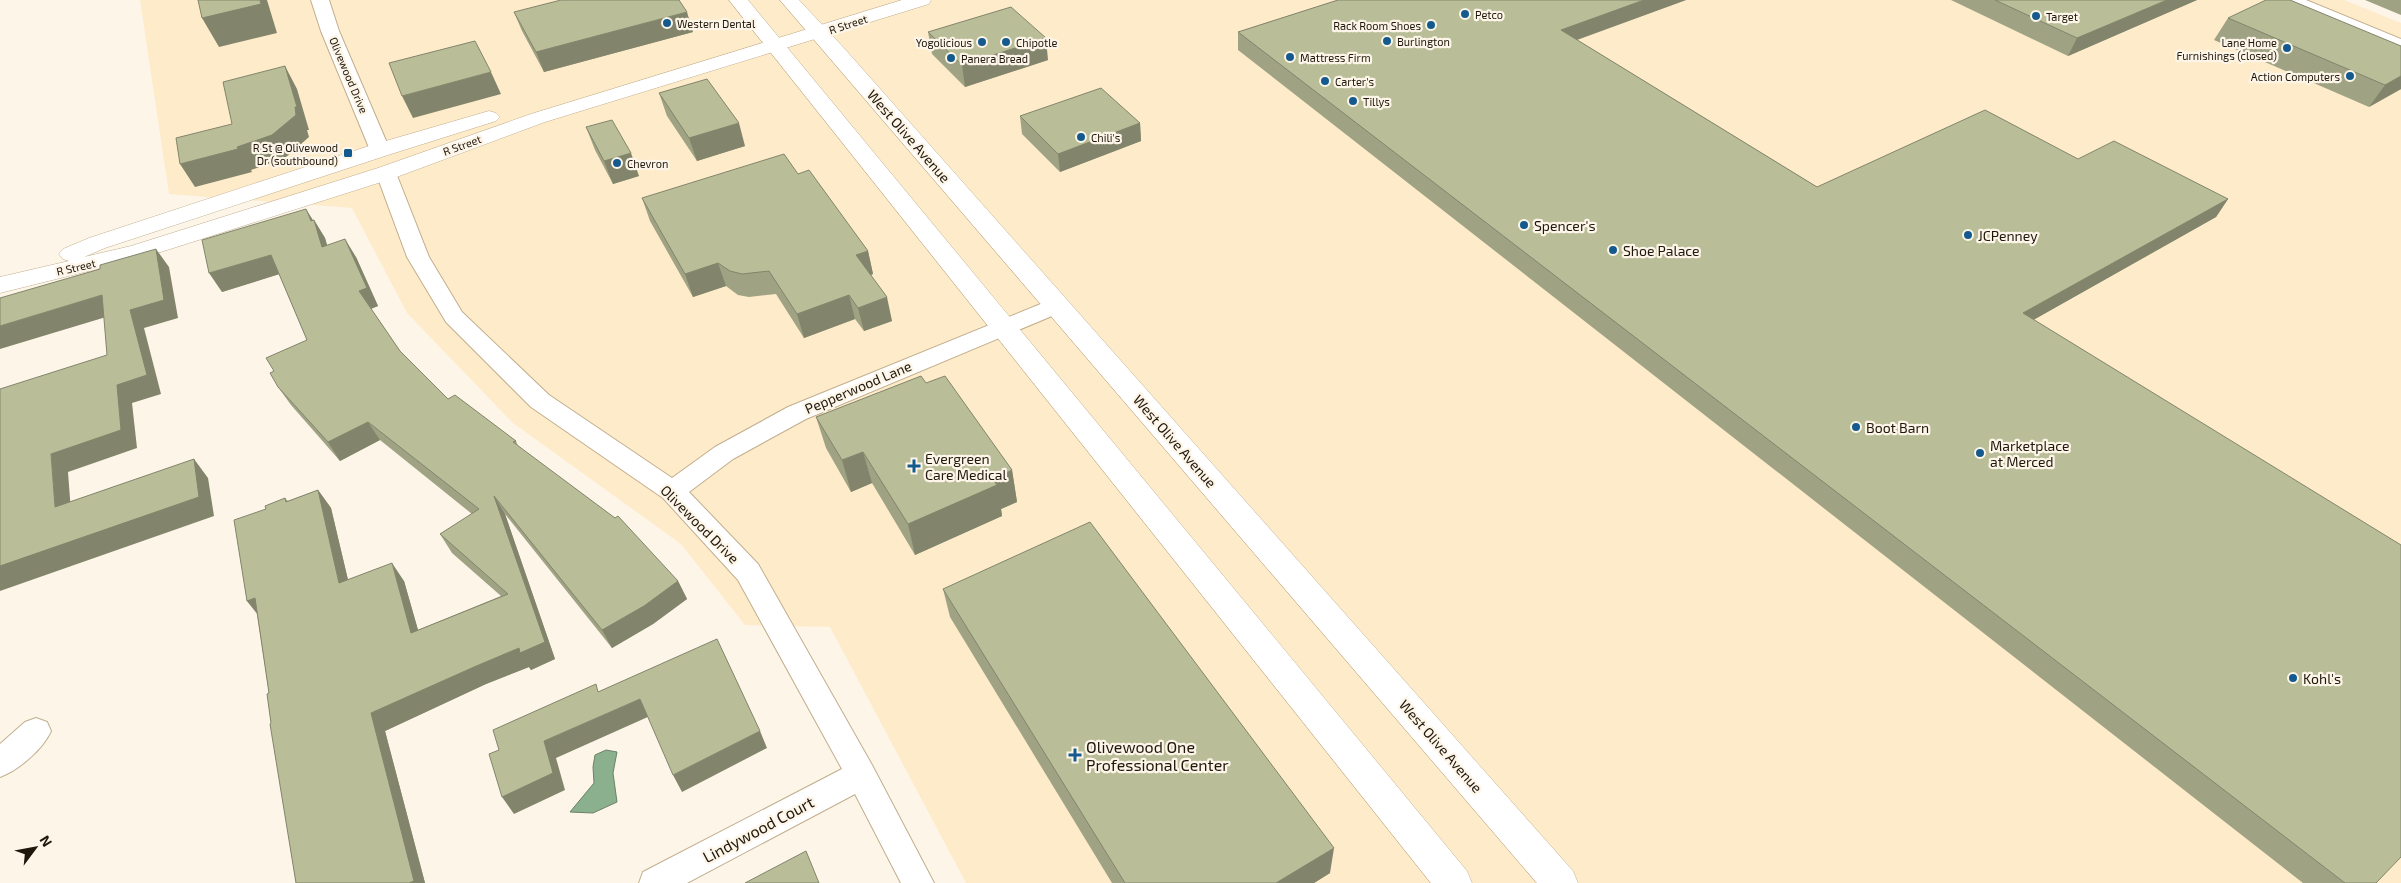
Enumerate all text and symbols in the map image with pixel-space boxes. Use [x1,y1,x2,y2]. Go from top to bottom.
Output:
marker: Petco [1459,8,1471,20]
place label: Petco [1475,8,1503,21]
marker: Target [2030,10,2042,22]
place label: Target [2046,10,2078,23]
street label: R Street [827,12,869,36]
marker: Western Dental [661,17,673,29]
place label: Western Dental [677,17,756,30]
place label: Rack Room Shoes [1333,19,1421,32]
marker: Rack Room Shoes [1425,19,1437,31]
street label: Olivewood Drive [327,35,371,115]
marker: Burlington [1381,35,1393,47]
place label: Burlington [1397,35,1450,48]
place label: Yogolicious [916,36,972,49]
marker: Yogolicious [976,36,988,48]
marker: Chipotle [1000,36,1012,48]
place label: Chipotle [1016,36,1057,49]
place label: Lane Home Furnishings (closed) [2176,36,2277,62]
marker: Lane Home Furnishings (closed) [2281,42,2293,54]
marker: Mattress Firm [1284,51,1296,63]
place label: Mattress Firm [1300,51,1371,64]
marker: Panera Bread [945,52,957,64]
place label: Panera Bread [961,52,1028,65]
place label: Action Computers [2251,70,2340,83]
marker: Action Computers [2344,70,2356,82]
marker: Carter's [1319,75,1331,87]
place label: Carter's [1335,75,1375,88]
street label: West Olive Avenue [864,86,954,186]
marker: Tillys [1347,95,1359,107]
place label: Tillys [1363,95,1390,108]
marker: Chili's [1075,131,1087,143]
place label: Chili's [1091,131,1121,144]
street label: R Street [441,132,483,158]
place label: R St @ Olivewood Dr (southbound) [253,141,338,167]
marker: R St @ Olivewood Dr (southbound) [342,147,354,159]
marker: Chevron [611,157,623,169]
place label: Chevron [627,157,668,170]
place label: Spencer's [1534,217,1596,234]
marker: Spencer's [1518,219,1530,231]
place label: JCPenney [1978,227,2038,244]
marker: JCPenney [1962,229,1974,241]
place label: Shoe Palace [1623,242,1700,259]
marker: Shoe Palace [1607,244,1619,256]
street label: R Street [55,256,97,278]
street label: Pepperwood Lane [802,357,914,417]
street label: West Olive Avenue [1130,391,1220,491]
place label: Boot Barn [1866,419,1929,436]
marker: Boot Barn [1850,421,1862,433]
place label: Marketplace at Merced [1990,437,2070,470]
marker: Marketplace at Merced [1974,447,1986,459]
place label: Evergreen Care Medical [925,450,1008,483]
marker: Evergreen Care Medical [907,459,921,473]
street label: Olivewood Drive [657,481,743,567]
place label: Kohl's [2303,670,2341,687]
marker: Kohl's [2287,672,2299,684]
street label: West Olive Avenue [1396,696,1486,796]
place label: Olivewood One Professional Center [1086,737,1229,774]
marker: Olivewood One Professional Center [1068,748,1082,762]
street label: Lindywood Court [699,792,817,866]
north arrow [10,823,60,873]
text: N [37,832,56,850]

